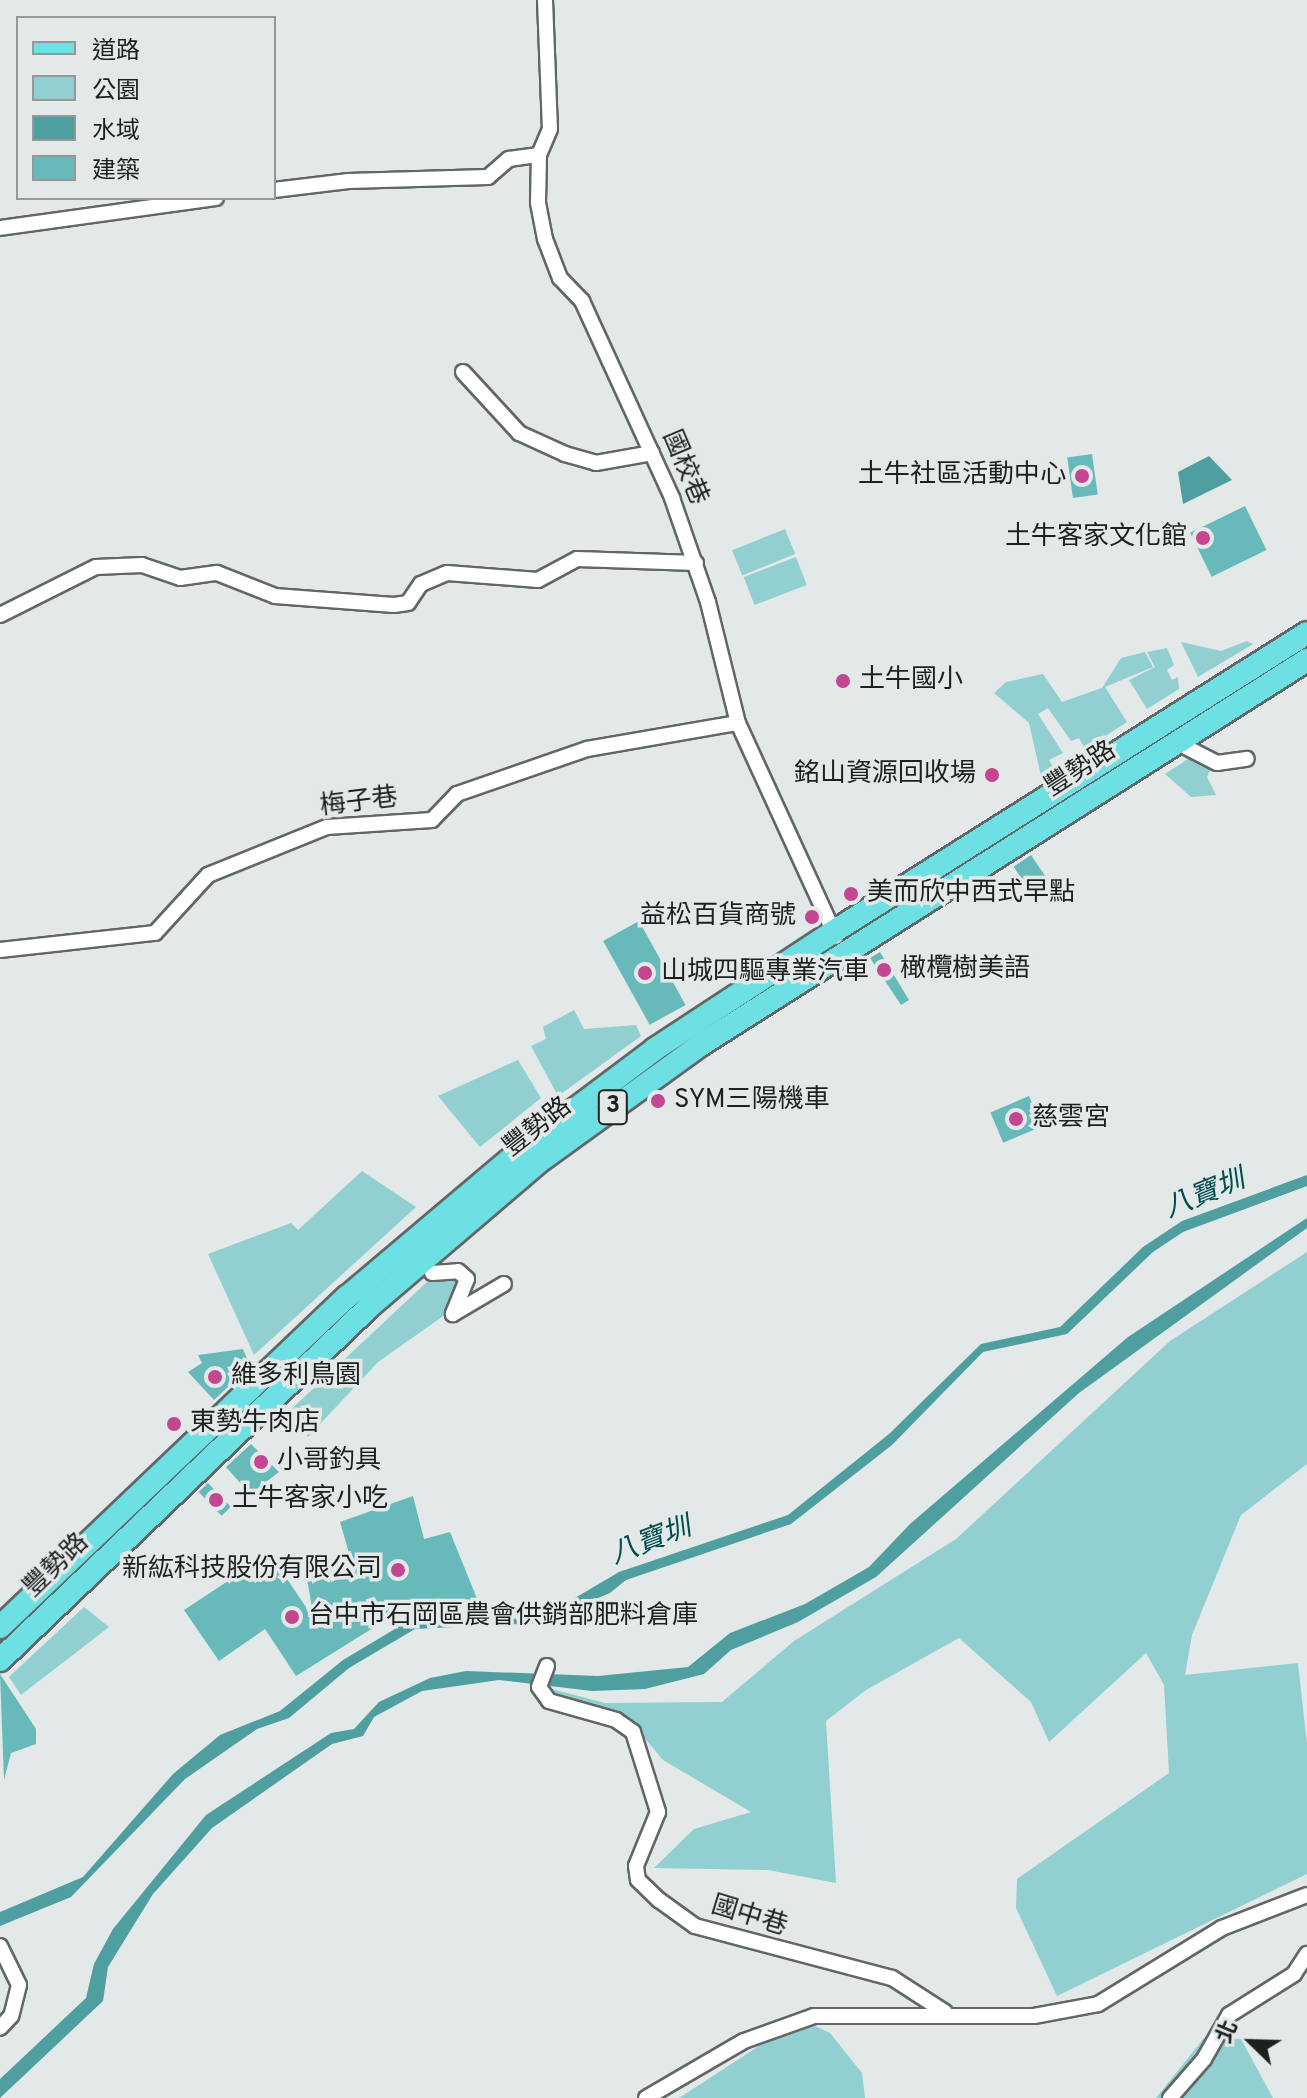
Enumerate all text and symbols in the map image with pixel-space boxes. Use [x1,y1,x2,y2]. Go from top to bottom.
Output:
legend [16,16,276,200]
text: 道路 [92,37,140,67]
text: 公園 [92,77,140,107]
text: 水域 [92,117,140,147]
text: 建築 [92,157,140,187]
street label: 國校巷 [654,426,714,510]
place label: 土牛社區活動中心 [858,460,1066,492]
marker: 土牛社區活動中心 [1073,467,1091,485]
place label: 土牛客家文化館 [1005,522,1187,554]
marker: 土牛客家文化館 [1194,529,1212,547]
place label: 土牛國小 [859,665,963,697]
marker: 土牛國小 [834,672,852,690]
street label: 豐勢路 [1040,736,1122,804]
place label: 銘山資源回收場 [794,759,976,791]
marker: 銘山資源回收場 [983,766,1001,784]
street label: 梅子巷 [318,783,400,823]
place label: 美而欣中西式早點 [867,878,1075,910]
marker: 美而欣中西式早點 [842,885,860,903]
place label: 益松百貨商號 [640,901,796,933]
marker: 益松百貨商號 [803,908,821,926]
place label: 橄欖樹美語 [900,954,1030,986]
place label: 山城四驅專業汽車 [661,957,869,989]
marker: 橄欖樹美語 [875,961,893,979]
marker: 山城四驅專業汽車 [636,964,654,982]
place label: SYM三陽機車 [674,1085,830,1117]
road number: 3 [597,1087,629,1127]
street label: 豐勢路 [498,1092,578,1164]
marker: SYM三陽機車 [649,1092,667,1110]
place label: 慈雲宮 [1032,1103,1110,1135]
marker: 慈雲宮 [1007,1110,1025,1128]
water label: 八寶圳 [1160,1164,1250,1226]
place label: 維多利鳥園 [231,1361,361,1393]
marker: 維多利鳥園 [206,1368,224,1386]
place label: 東勢牛肉店 [190,1408,320,1440]
marker: 東勢牛肉店 [165,1415,183,1433]
place label: 小哥釣具 [277,1446,381,1478]
marker: 小哥釣具 [252,1453,270,1471]
place label: 土牛客家小吃 [232,1484,388,1516]
marker: 土牛客家小吃 [207,1491,225,1509]
water label: 八寶圳 [606,1511,696,1573]
street label: 豐勢路 [18,1528,96,1604]
place label: 新紘科技股份有限公司 [122,1554,382,1586]
marker: 新紘科技股份有限公司 [389,1561,407,1579]
place label: 台中市石岡區農會供銷部肥料倉庫 [308,1601,698,1633]
marker: 台中市石岡區農會供銷部肥料倉庫 [283,1608,301,1626]
street label: 國中巷 [707,1891,791,1943]
north arrow [1211,2002,1291,2082]
text: 北 [1212,2017,1245,2048]

